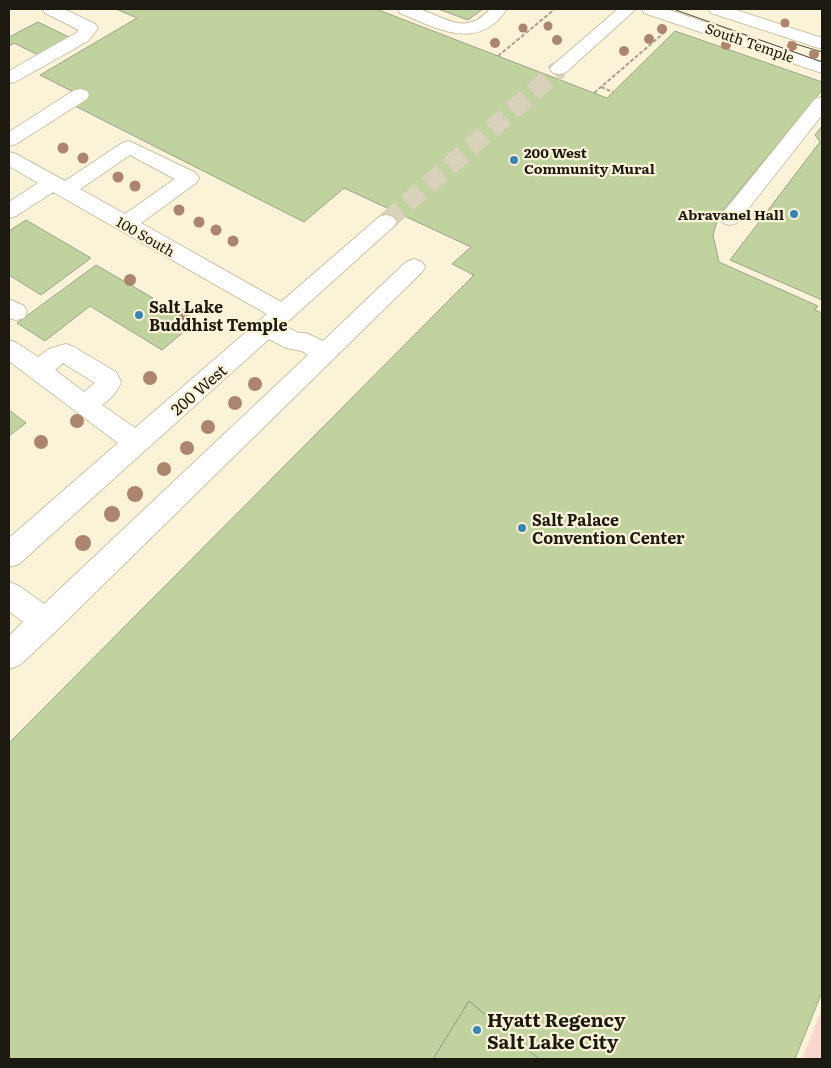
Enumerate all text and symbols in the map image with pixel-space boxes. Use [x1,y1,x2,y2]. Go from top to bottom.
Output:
street label: South Temple [703,17,797,67]
place label: 200 West Community Mural [524,142,655,178]
marker: 200 West Community Mural [508,154,520,166]
place label: Abravanel Hall [678,204,784,224]
marker: Abravanel Hall [788,208,800,220]
street label: 100 South [113,211,179,261]
place label: Salt Lake Buddhist Temple [149,294,288,336]
marker: Salt Lake Buddhist Temple [133,309,145,321]
street label: 200 West [165,357,232,420]
place label: Salt Palace Convention Center [532,507,685,549]
marker: Salt Palace Convention Center [516,522,528,534]
place label: Hyatt Regency Salt Lake City [487,1005,626,1055]
marker: Hyatt Regency Salt Lake City [471,1024,483,1036]

